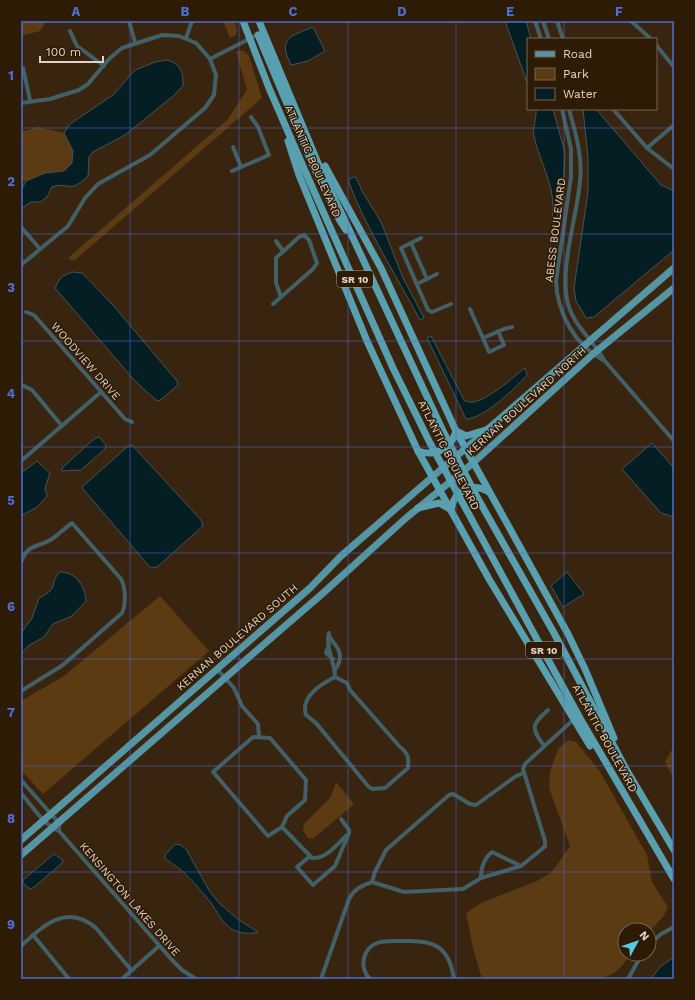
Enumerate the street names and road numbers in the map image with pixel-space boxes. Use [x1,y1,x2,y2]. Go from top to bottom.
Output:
street label: ATLANTIC BOULEVARD [282,103,343,220]
street label: ABESS BOULEVARD [543,177,568,283]
road number: SR 10 [337,271,373,287]
street label: WOODVIEW DRIVE [48,320,123,403]
street label: KERNAN BOULEVARD NORTH [464,344,589,459]
street label: ATLANTIC BOULEVARD [415,398,482,512]
street label: KERNAN BOULEVARD SOUTH [174,581,300,693]
road number: SR 10 [526,642,562,658]
street label: ATLANTIC BOULEVARD [569,682,640,795]
street label: KENSINGTON LAKES DRIVE [77,840,183,959]

